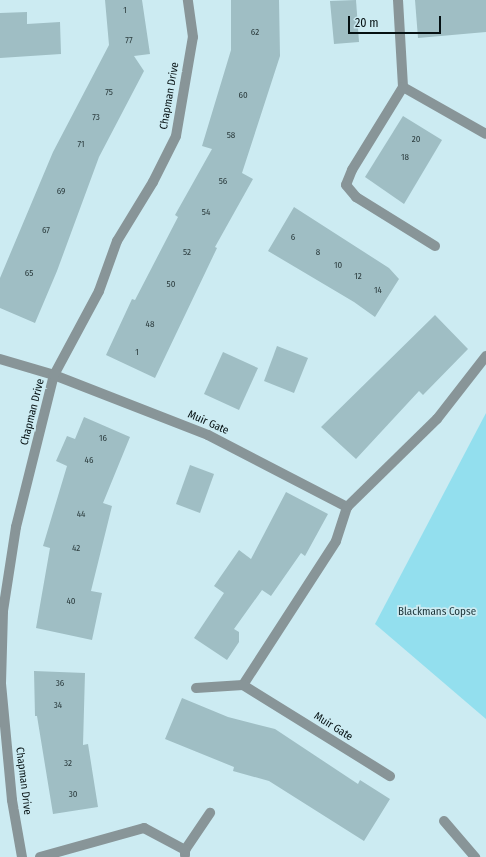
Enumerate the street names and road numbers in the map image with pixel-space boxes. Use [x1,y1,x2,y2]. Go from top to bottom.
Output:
street label: Chapman Drive [158,61,182,131]
street label: Chapman Drive [18,377,48,447]
street label: Muir Gate [186,408,230,438]
street label: Muir Gate [311,710,355,744]
street label: Chapman Drive [12,746,34,816]

